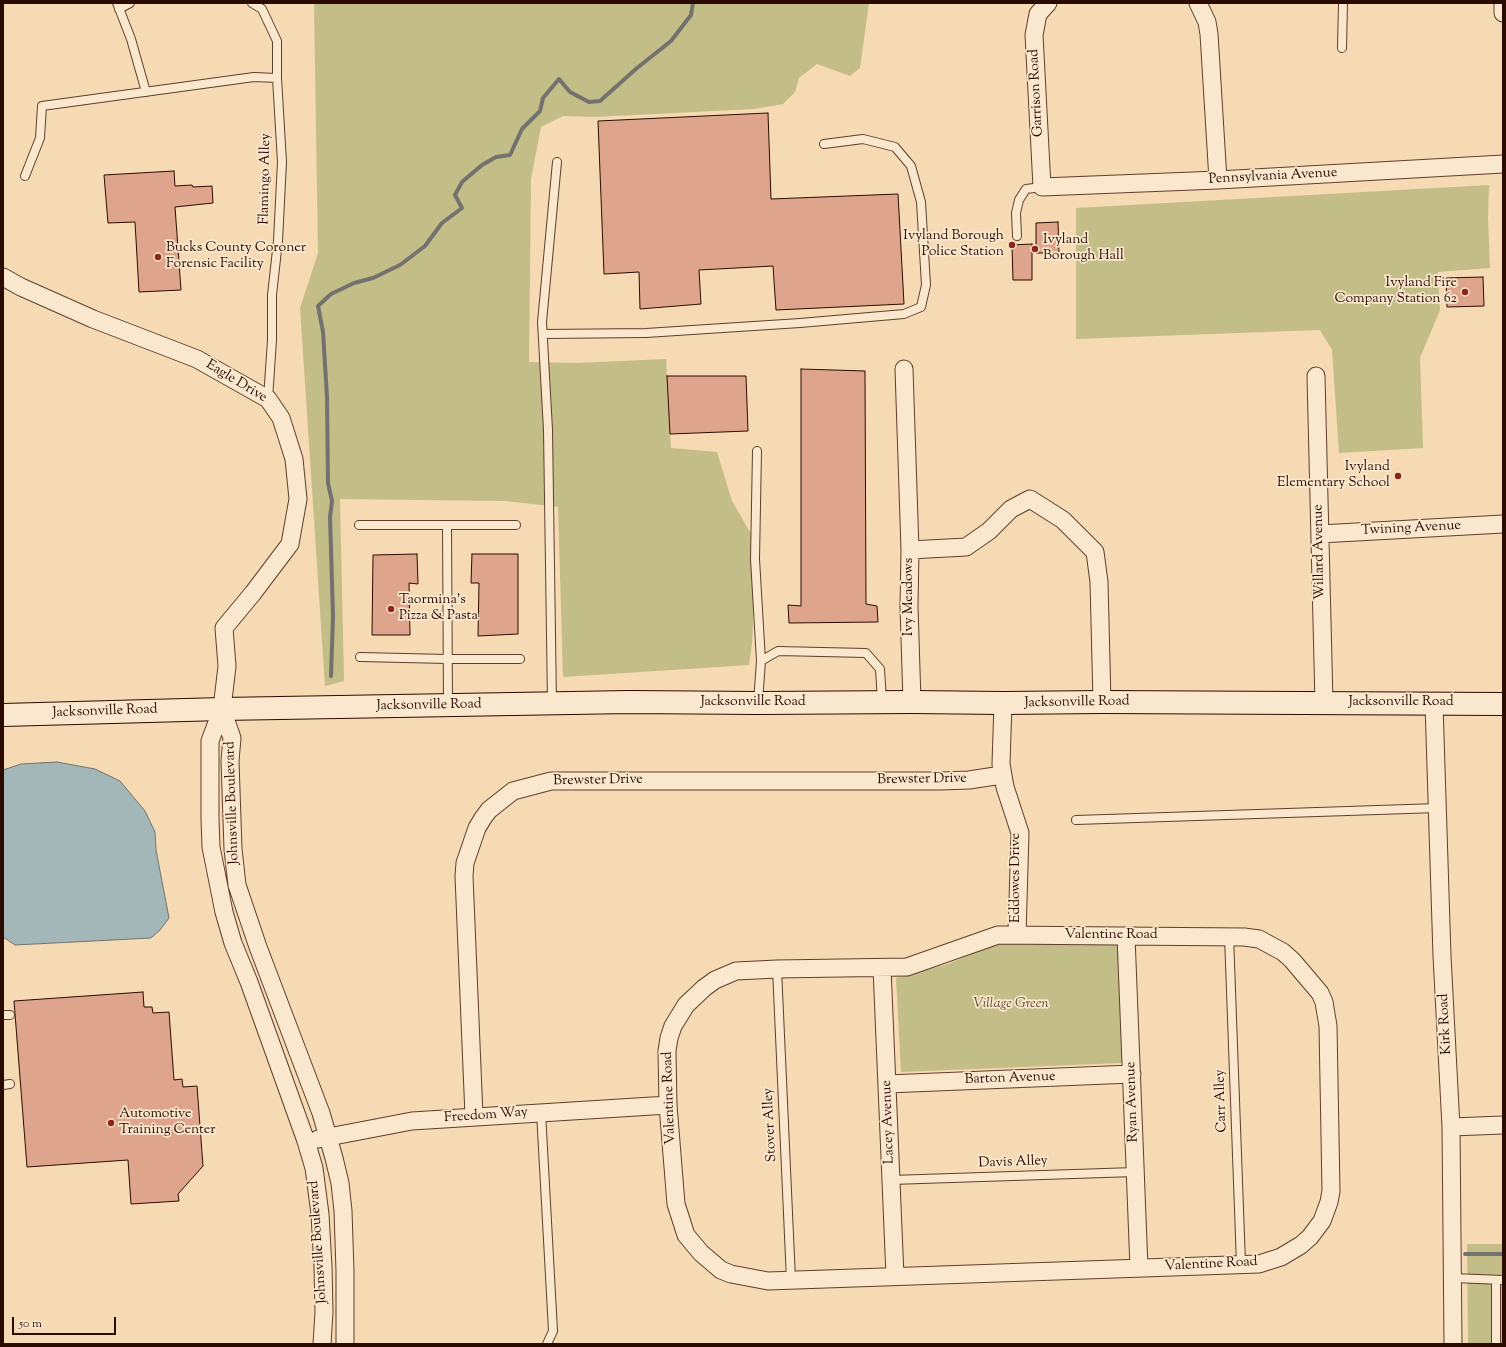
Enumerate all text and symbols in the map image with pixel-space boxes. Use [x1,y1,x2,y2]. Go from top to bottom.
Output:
street label: Garrison Road [1026,49,1048,137]
street label: Flamingo Alley [257,133,275,225]
street label: Pennsylvania Avenue [1208,165,1338,189]
place label: Ivyland Borough Police Station [903,229,1004,262]
place label: Ivyland Borough Hall [1043,233,1124,266]
marker: Ivyland Borough Police Station [1007,240,1017,250]
place label: Bucks County Coroner Forensic Facility [166,241,306,274]
marker: Ivyland Borough Hall [1030,244,1040,254]
marker: Bucks County Coroner Forensic Facility [153,252,163,262]
place label: Ivyland Fire Company Station 62 [1335,276,1457,308]
marker: Ivyland Fire Company Station 62 [1460,287,1470,297]
street label: Eagle Drive [202,357,270,407]
place label: Ivyland Elementary School [1277,460,1390,492]
marker: Ivyland Elementary School [1393,471,1403,481]
street label: Willard Avenue [1311,504,1329,600]
street label: Twining Avenue [1361,518,1461,540]
street label: Ivy Meadows [902,558,918,636]
place label: Taormina's Pizza & Pasta [399,593,478,626]
marker: Taormina's Pizza & Pasta [386,604,396,614]
street label: Jacksonville Road [1024,694,1130,712]
street label: Jacksonville Road [700,695,806,711]
street label: Jacksonville Road [1348,695,1454,711]
street label: Jacksonville Road [376,697,482,715]
street label: Jacksonville Road [52,702,158,722]
street label: Johnsville Boulevard [222,741,244,865]
street label: Brewster Drive [877,771,967,789]
street label: Brewster Drive [553,772,643,790]
street label: Eddowes Drive [1009,833,1025,923]
street label: Valentine Road [1064,928,1158,944]
street label: Kirk Road [1436,993,1456,1055]
park label: Village Green [973,997,1049,1013]
street label: Valentine Road [660,1051,680,1145]
street label: Ryan Avenue [1123,1061,1143,1143]
street label: Barton Avenue [964,1069,1056,1089]
street label: Carr Alley [1213,1069,1231,1133]
street label: Lacey Avenue [879,1080,899,1164]
street label: Stover Alley [761,1087,781,1163]
street label: Freedom Way [444,1105,528,1127]
place label: Automotive Training Center [119,1107,216,1140]
marker: Automotive Training Center [106,1118,116,1128]
street label: Davis Alley [978,1153,1048,1173]
street label: Johnsville Boulevard [306,1180,332,1304]
street label: Valentine Road [1164,1254,1258,1276]
scale bar [14,1309,118,1335]
text: 50 m [19,1315,42,1333]

